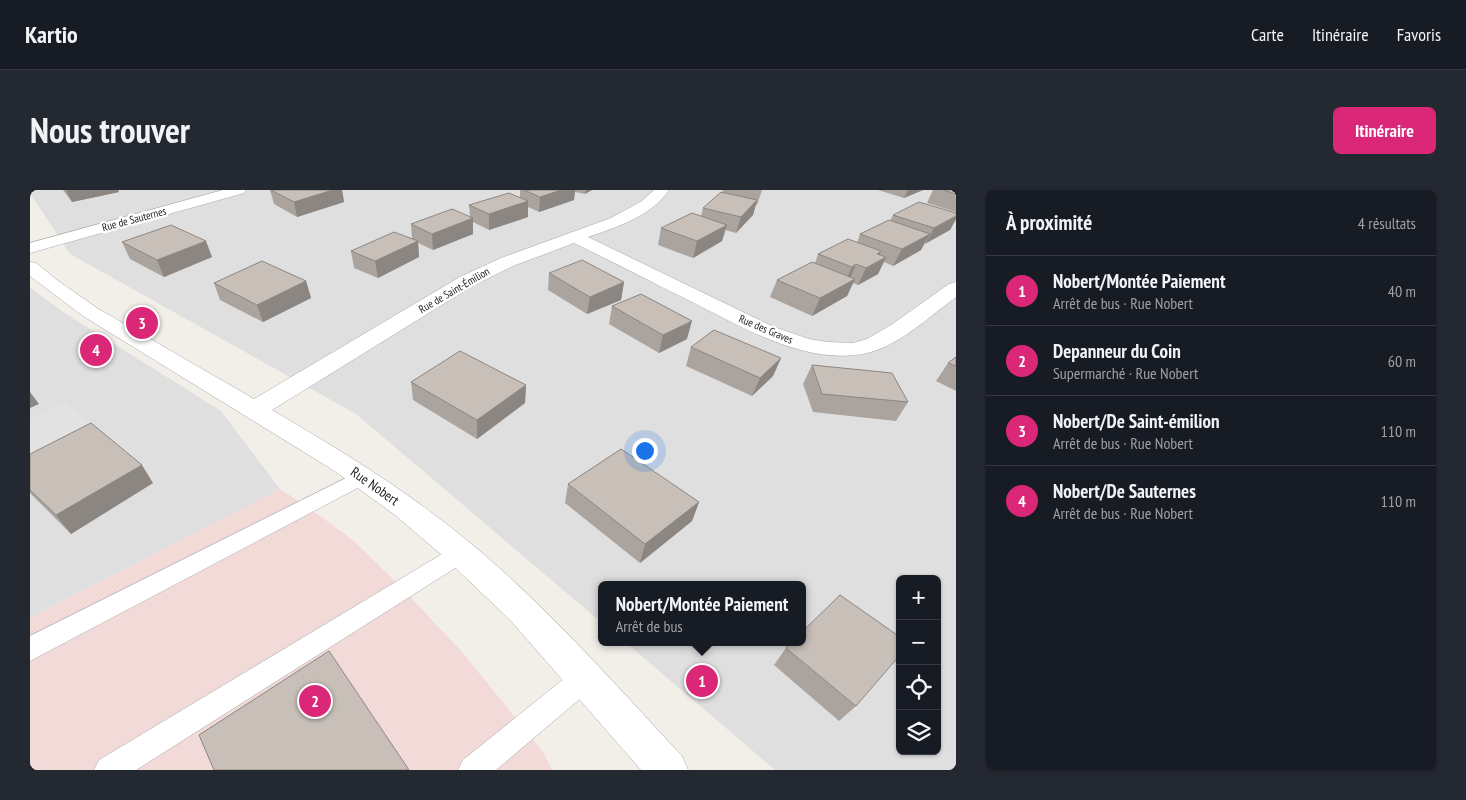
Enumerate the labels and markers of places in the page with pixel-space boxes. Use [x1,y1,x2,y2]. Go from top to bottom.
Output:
pin: 3 [126,304,158,342]
pin: 4 [80,331,112,369]
pin: 1 [686,662,718,700]
pin: 2 [299,682,331,720]

